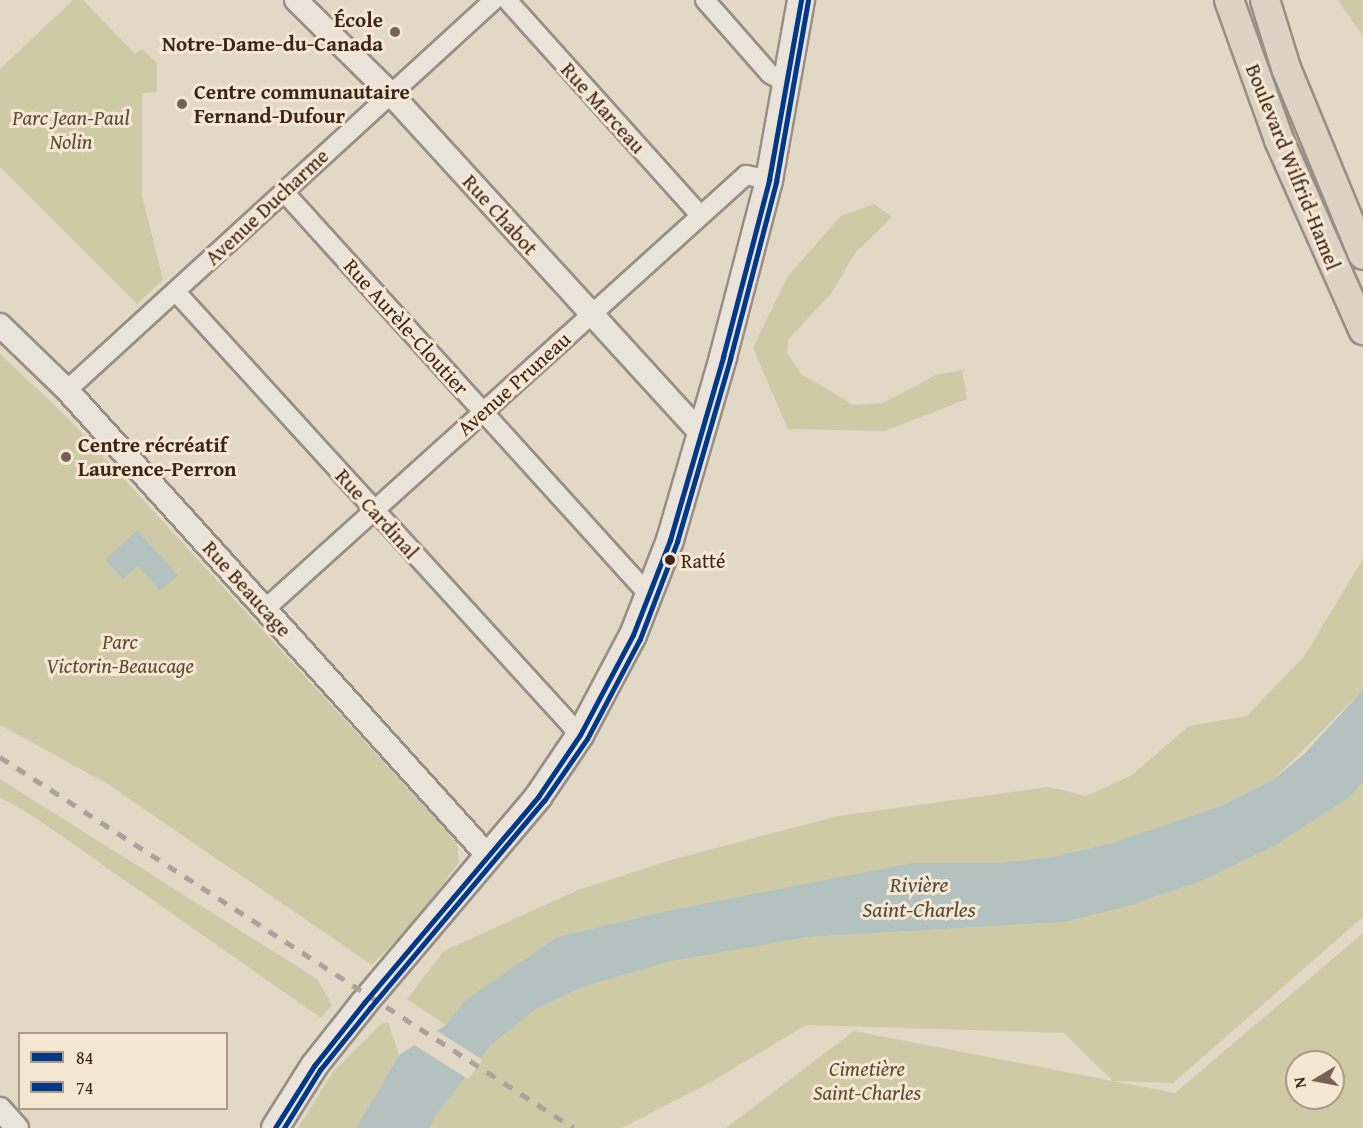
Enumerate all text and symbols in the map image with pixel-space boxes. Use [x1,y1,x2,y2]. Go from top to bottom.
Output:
place label: École Notre-Dame-du-Canada [162,7,383,57]
marker: École Notre-Dame-du-Canada [388,25,402,39]
street label: Rue Marceau [556,57,650,159]
street label: Boulevard Wilfrid-Hamel [1240,60,1346,274]
place label: Centre communautaire Fernand-Dufour [194,79,410,129]
marker: Centre communautaire Fernand-Dufour [175,97,189,111]
park label: Parc Jean-Paul Nolin [12,105,130,155]
street label: Avenue Ducharme [200,143,334,271]
street label: Rue Chabot [457,169,543,261]
street label: Rue Aurèle-Cloutier [338,254,474,400]
street label: Avenue Pruneau [452,327,576,441]
place label: Centre récréatif Laurence-Perron [78,432,236,482]
marker: Centre récréatif Laurence-Perron [59,450,73,464]
street label: Rue Cardinal [330,464,424,564]
street label: Rue Beaucage [197,536,297,642]
place label: Ratté [681,548,725,572]
marker: Ratté [664,554,676,566]
park label: Parc Victorin-Beaucage [46,629,194,679]
water label: Rivière Saint-Charles [862,871,976,922]
legend [18,1032,228,1110]
text: 84 [76,1044,93,1071]
north arrow [1285,1050,1345,1110]
park label: Cimetière Saint-Charles [813,1056,921,1106]
text: 74 [76,1074,93,1101]
text: N [1286,1075,1312,1090]

